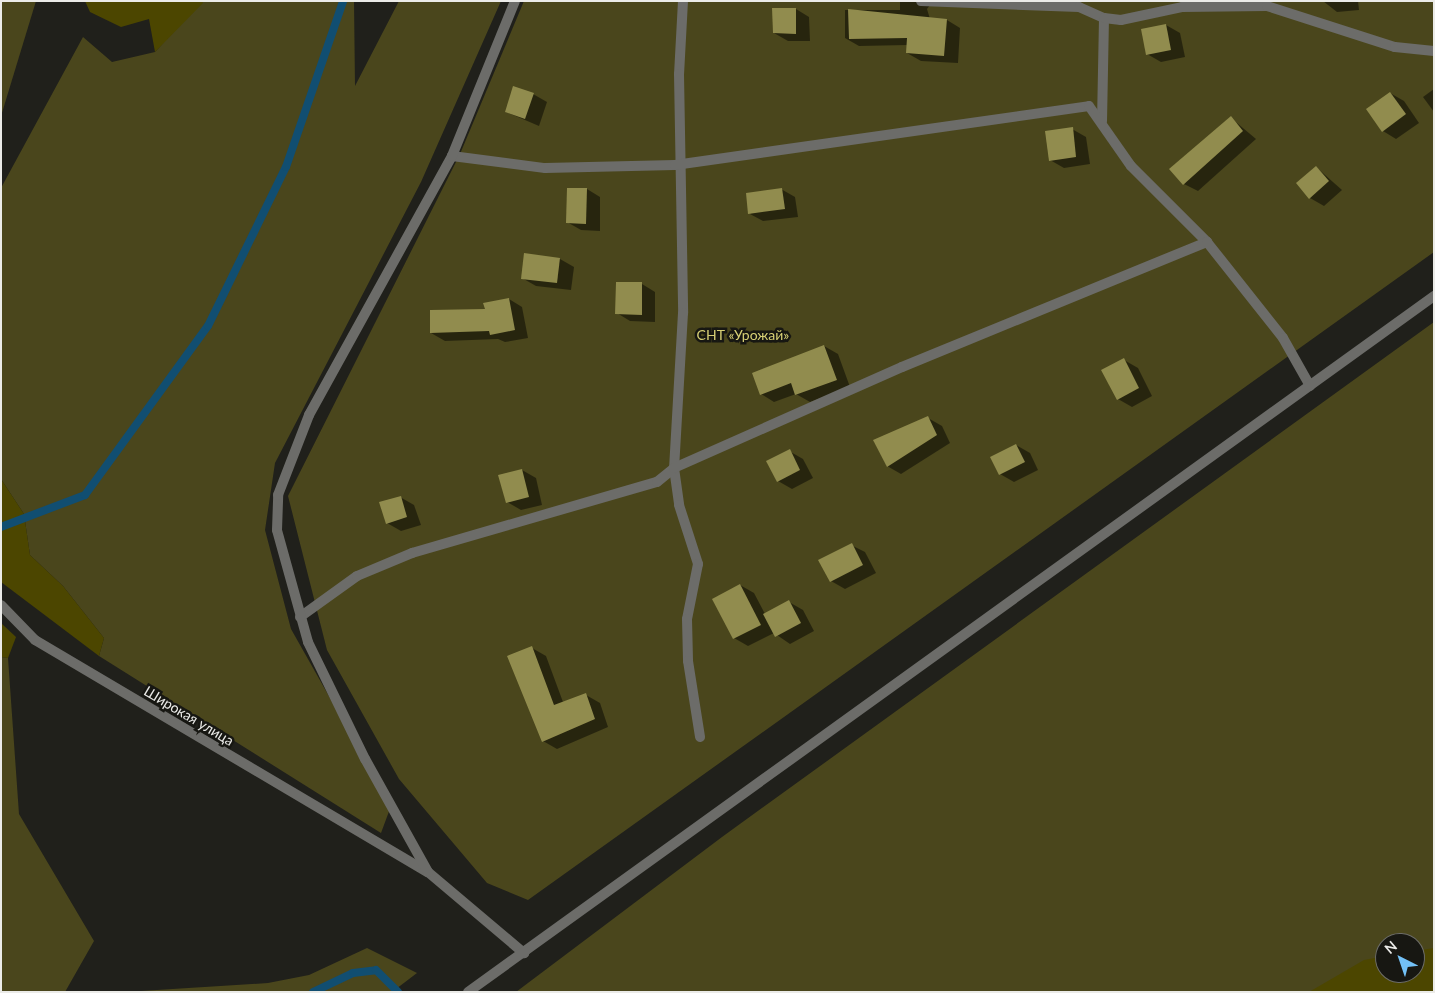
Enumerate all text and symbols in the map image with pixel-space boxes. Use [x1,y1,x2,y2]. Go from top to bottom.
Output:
park label: СНТ «Урожай» [697,327,789,343]
street label: Широкая улица [141,683,237,749]
north arrow [1375,933,1425,983]
text: N [1381,937,1400,957]

